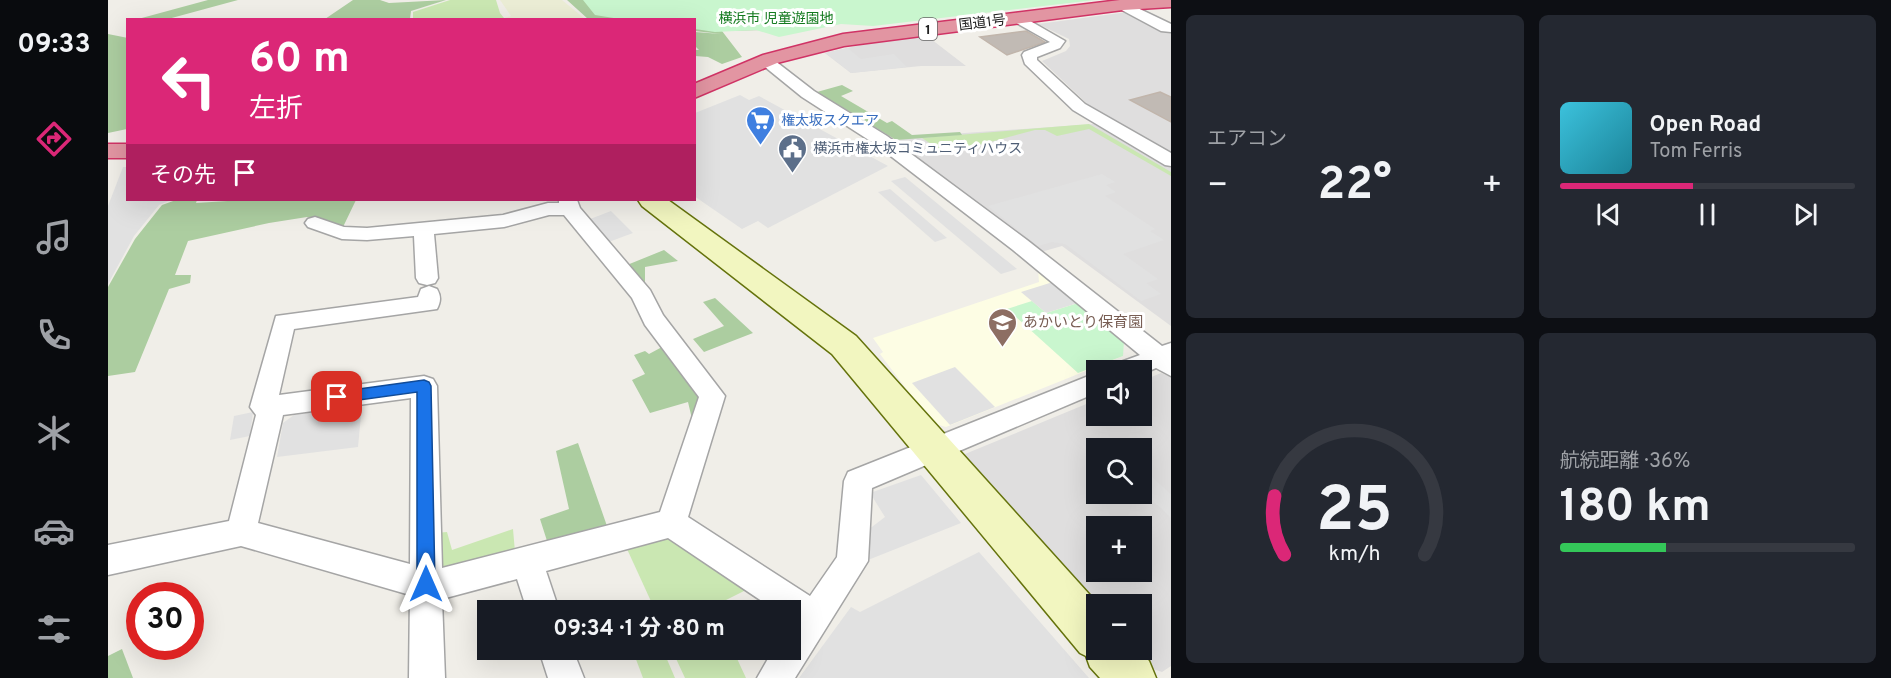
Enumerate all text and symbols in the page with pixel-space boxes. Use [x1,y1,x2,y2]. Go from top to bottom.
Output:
park label: 横浜市 児童遊園地 [718,10,834,28]
street label: 国道1号 [958,12,1007,35]
road number: 1 [919,18,937,40]
text: 09:33 [17,28,91,62]
text: 60 m [249,34,350,87]
icon: left [150,42,228,120]
text: 左折 [249,93,303,127]
supermarket icon: 権太坂スクエア [744,104,776,146]
place label: 権太坂スクエア [781,112,879,130]
text: Open Road [1650,112,1761,139]
icon: directions [33,118,75,160]
text: エアコン [1207,127,1287,153]
public building icon: 横浜市権太坂コミュニティハウス [776,132,808,174]
text: Tom Ferris [1650,139,1742,165]
place label: 横浜市権太坂コミュニティハウス [813,140,1022,158]
icon: arrive [228,156,261,189]
text: 22° [1318,158,1392,215]
text: その先 [150,163,216,190]
text: − [1207,166,1228,208]
text: + [1481,166,1502,208]
icon: previous [1592,198,1625,231]
icon: pause [1691,198,1724,231]
icon: next [1789,198,1822,231]
icon: music [33,216,75,258]
school or university icon: あかいとり保育園 [986,306,1018,348]
icon: phone [33,314,75,356]
place label: あかいとり保育園 [1023,314,1143,333]
map controls [1086,360,1152,660]
button: sound [1086,360,1152,426]
pin [311,371,362,422]
icon: arrive [320,380,353,413]
icon: climate [33,412,75,454]
button: search [1086,438,1152,504]
text: 航続距離 · 36% [1560,449,1690,475]
text: 25 [1317,474,1393,553]
text: 180 km [1560,480,1711,537]
icon: car [33,510,75,552]
button: + [1086,516,1152,582]
text: km/h [1329,541,1381,568]
position arrow [394,552,458,616]
speed limit sign: 30 [126,582,204,660]
button: − [1086,594,1152,660]
icon: filters [33,608,75,650]
text: 09:34 · 1 分 · 80 m [553,616,725,643]

